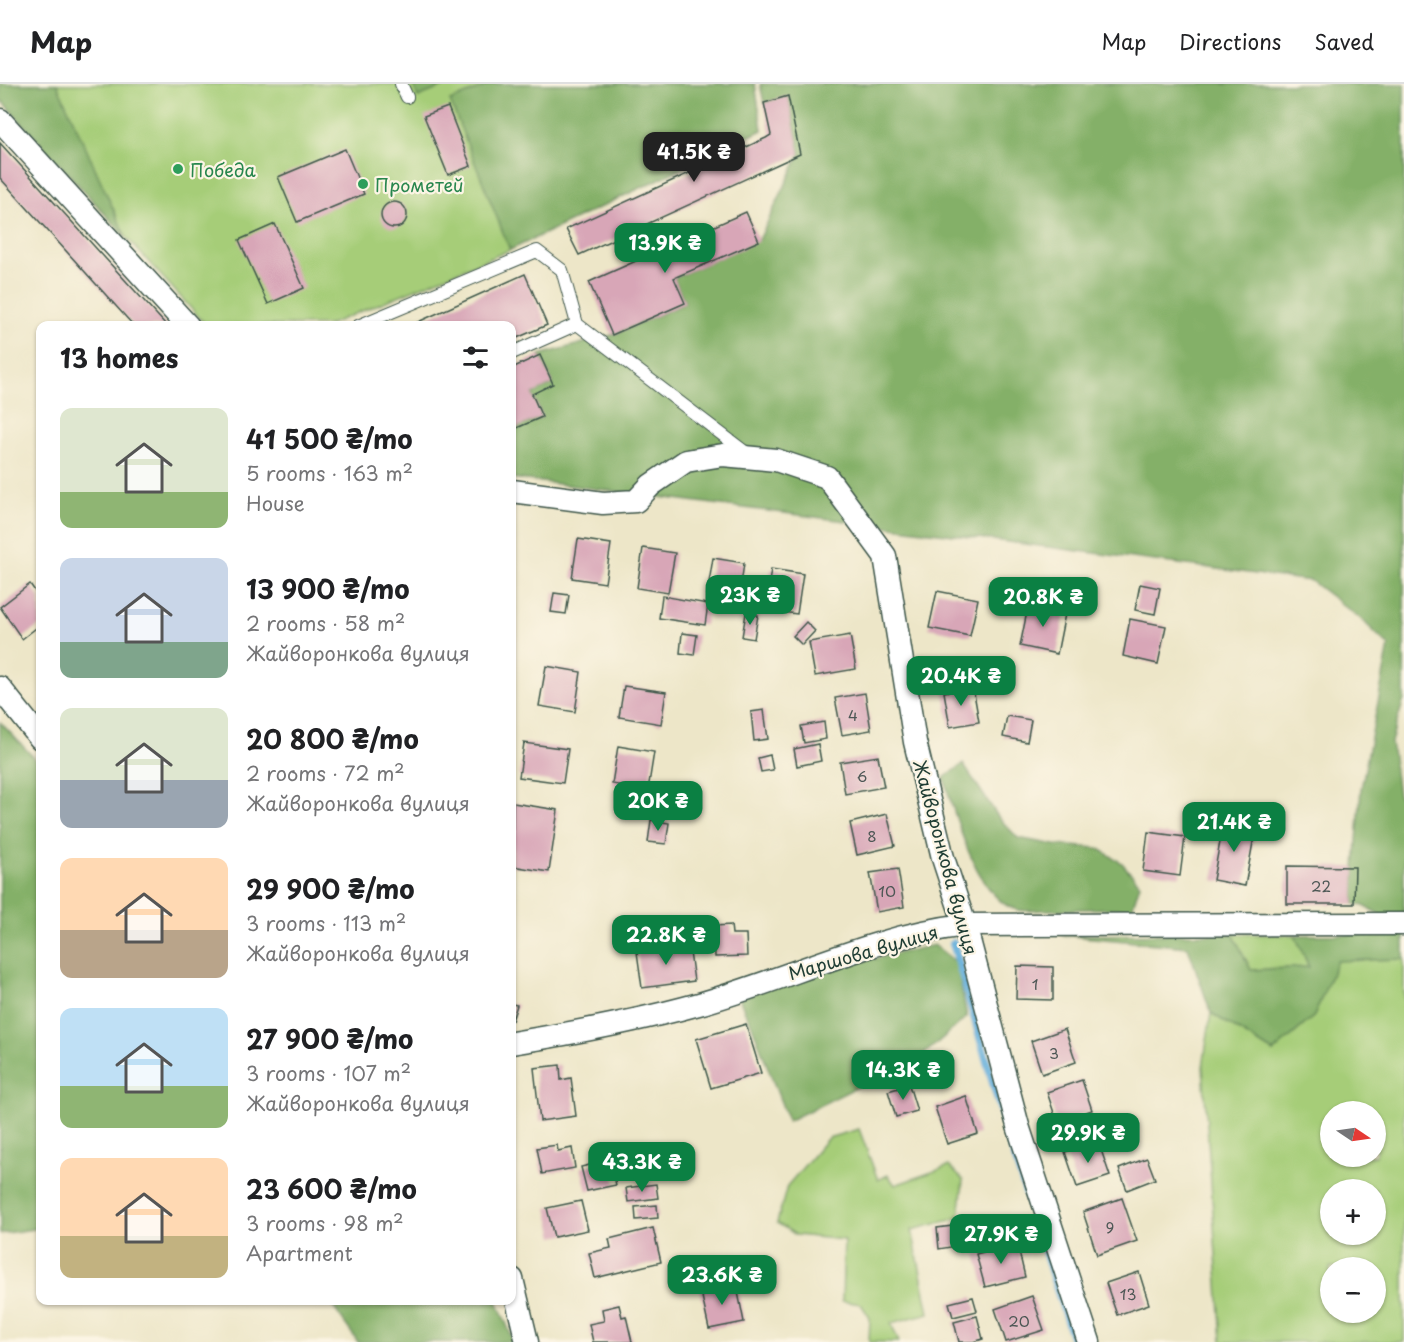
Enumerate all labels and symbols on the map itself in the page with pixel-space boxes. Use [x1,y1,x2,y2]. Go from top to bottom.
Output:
pin: 41.5K ₴ [639,132,749,183]
place label: Победа [190,156,257,183]
marker: Победа [171,162,185,176]
place label: Прометей [375,171,464,198]
marker: Прометей [356,177,370,191]
pin: 13.9K ₴ [610,223,720,274]
pin: 23K ₴ [708,575,792,626]
pin: 20.8K ₴ [988,577,1098,628]
pin: 20.4K ₴ [906,656,1016,707]
house number: 4 [848,703,858,726]
street label: Жайворонкова вулиця [907,756,985,958]
house number: 6 [857,764,867,787]
pin: 20K ₴ [616,781,700,832]
pin: 21.4K ₴ [1179,802,1289,853]
house number: 8 [867,824,877,847]
house number: 22 [1311,874,1331,897]
house number: 10 [878,879,896,902]
pin: 22.8K ₴ [611,915,721,966]
street label: Маршова вулиця [785,918,941,986]
house number: 1 [1032,972,1038,995]
house number: 3 [1049,1041,1059,1064]
pin: 14.3K ₴ [848,1050,958,1101]
north arrow [1320,1101,1386,1167]
pin: 29.9K ₴ [1033,1113,1143,1164]
pin: 43.3K ₴ [587,1142,697,1193]
pin: 27.9K ₴ [946,1214,1056,1265]
house number: 9 [1106,1215,1114,1238]
pin: 23.6K ₴ [667,1255,777,1306]
house number: 13 [1120,1282,1136,1305]
house number: 20 [1008,1309,1030,1332]

